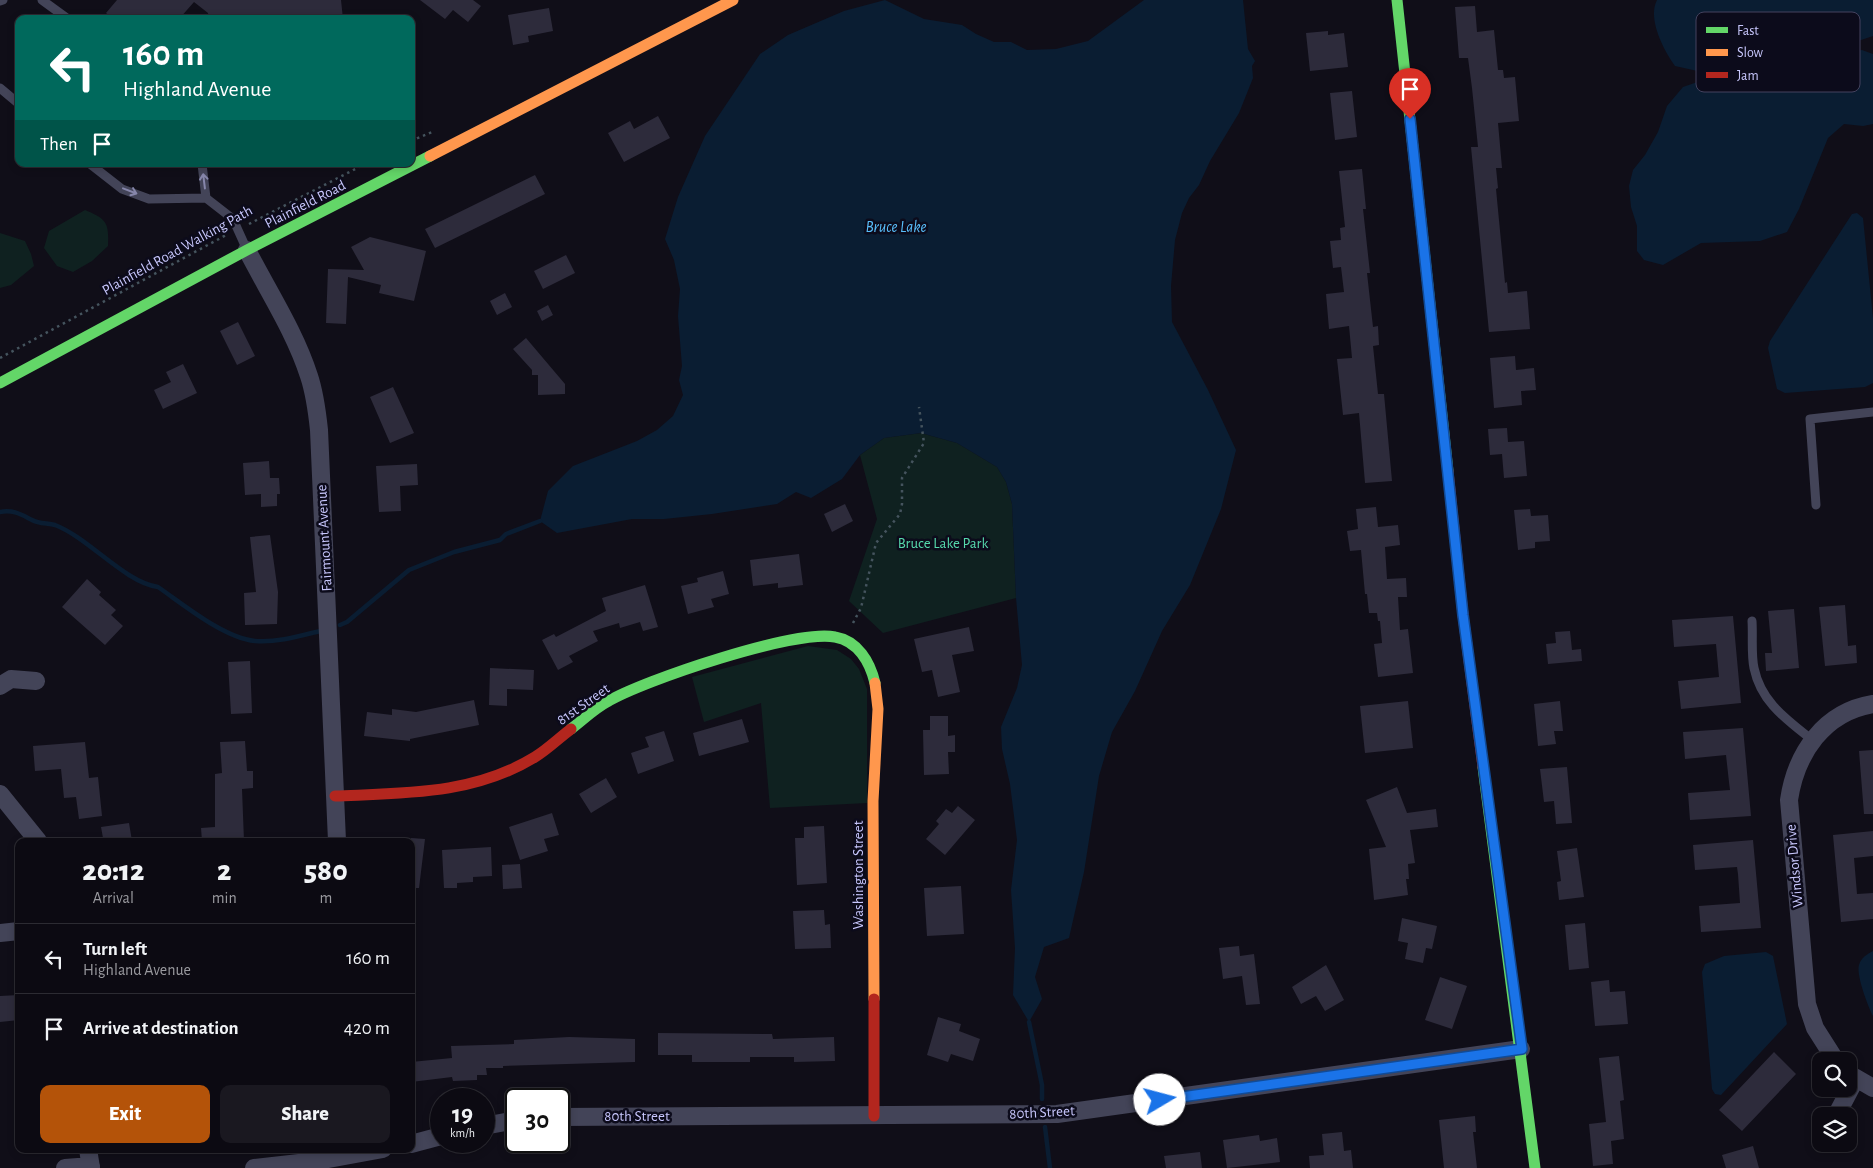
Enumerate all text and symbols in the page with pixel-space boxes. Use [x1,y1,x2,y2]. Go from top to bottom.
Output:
legend [1696,12,1860,92]
text: Fast [1737,24,1759,38]
icon: left [40,35,105,100]
text: 160 m [123,37,204,72]
text: Slow [1737,46,1764,60]
pin [1389,68,1431,119]
text: Jam [1737,69,1759,83]
icon: arrive [1396,75,1424,103]
text: Highland Avenue [123,78,271,100]
icon: arrive [88,130,116,158]
text: Then [40,135,78,154]
one-way arrow [199,173,209,189]
street label: Plainfield Road [262,178,348,231]
one-way arrow [122,188,137,197]
street label: Plainfield Road Walking Path [100,203,255,298]
water label: Bruce Lake [865,219,927,235]
street label: Fairmount Avenue [314,484,335,592]
park label: Bruce Lake Park [898,536,988,551]
street label: 81st Street [554,681,612,728]
street label: Washington Street [851,820,866,929]
street label: Windsor Drive [1783,823,1806,908]
text: 20:12 [82,856,144,886]
text: 2 [217,856,231,886]
text: 580 [304,856,348,886]
text: Arrival [93,890,134,906]
text: min [212,890,237,906]
text: m [319,890,332,906]
text: Turn left [83,940,147,959]
icon: left [40,945,68,973]
text: 160 m [346,949,390,968]
text: Highland Avenue [83,962,191,978]
icon: arrive [40,1015,68,1043]
text: Arrive at destination [83,1019,239,1038]
text: 420 m [344,1019,390,1038]
map controls [1812,1052,1857,1152]
button: search [1812,1052,1857,1097]
position arrow [1133,1073,1185,1125]
button: Exit [40,1085,210,1143]
button: Share [220,1085,390,1143]
speed limit sign: 30 [505,1088,570,1153]
text: 19 [452,1102,473,1127]
street label: 80th Street [1009,1103,1075,1122]
button: layers [1812,1107,1857,1152]
street label: 80th Street [604,1109,670,1124]
text: km/h [450,1127,475,1139]

